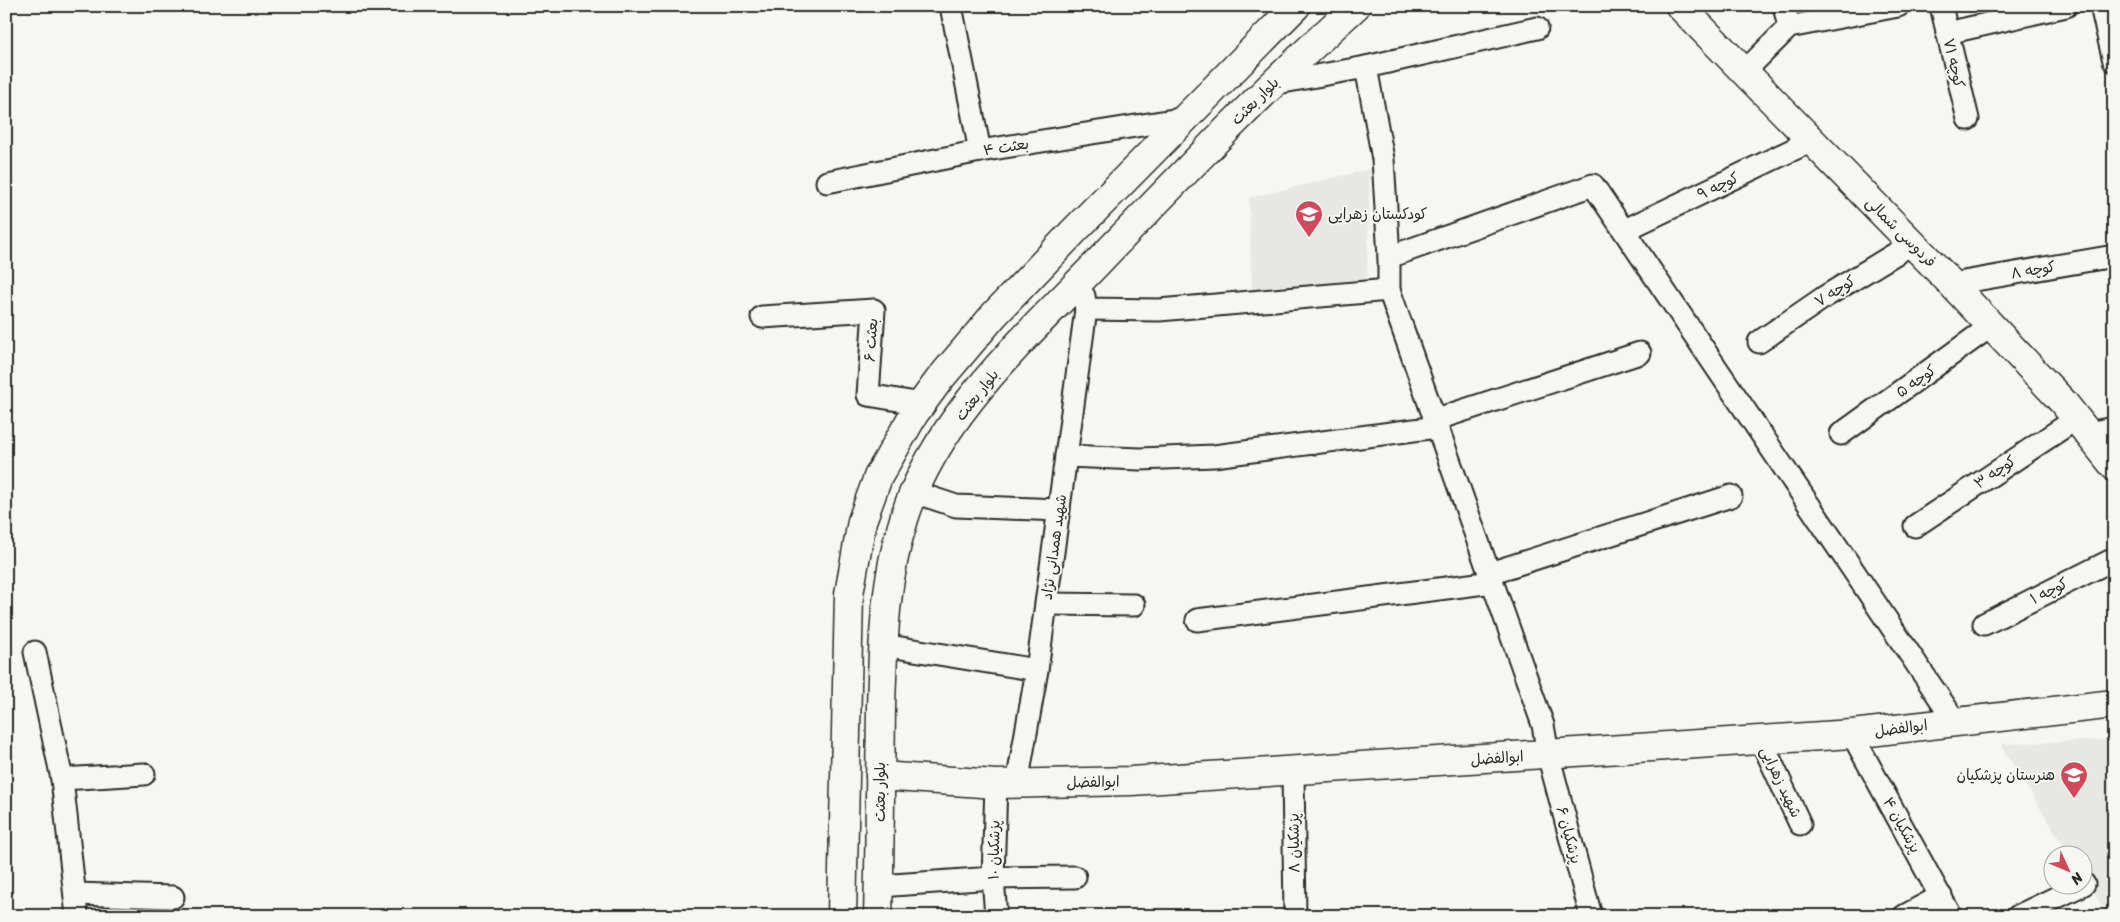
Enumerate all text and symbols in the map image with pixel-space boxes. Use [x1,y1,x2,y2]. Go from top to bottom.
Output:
street label: کوچه ۷۱ [1936,35,1972,91]
street label: بلوار بعثت [1225,71,1285,131]
street label: بعثت ۴ [981,131,1031,163]
street label: کوچه ۹ [1693,165,1743,207]
street label: فردوسی شمالی [1859,190,1943,274]
school or university icon: کودکستان زهرایی [1294,199,1324,238]
place label: کودکستان زهرایی [1328,201,1428,227]
street label: کوچه ۸ [2009,253,2057,287]
street label: کوچه ۷ [1809,268,1861,314]
street label: بعثت ۶ [856,317,886,363]
street label: کوچه ۵ [1890,357,1942,405]
street label: بلوار بعثت [948,363,1006,427]
street label: کوچه ۳ [1968,448,2022,496]
street label: شهید همدانی نژاد [1034,492,1074,602]
street label: کوچه ۱ [2025,570,2073,612]
street label: ابوالفضل [1873,712,1929,744]
street label: شهید زهرایی [1753,742,1809,822]
street label: ابوالفضل [1469,743,1525,773]
school or university icon: هنرستان پزشکیان [2059,760,2089,799]
street label: بلوار بعثت [867,762,893,822]
place label: هنرستان پزشکیان [1956,762,2055,788]
street label: ابوالفضل [1066,769,1120,795]
street label: پزشکیان ۴ [1876,792,1928,858]
street label: پزشکیان ۶ [1549,803,1589,867]
street label: پزشکیان ۸ [1280,813,1308,873]
street label: پزشکیان ۱۰ [980,820,1008,880]
north arrow [2042,844,2092,894]
text: N [2064,866,2090,891]

